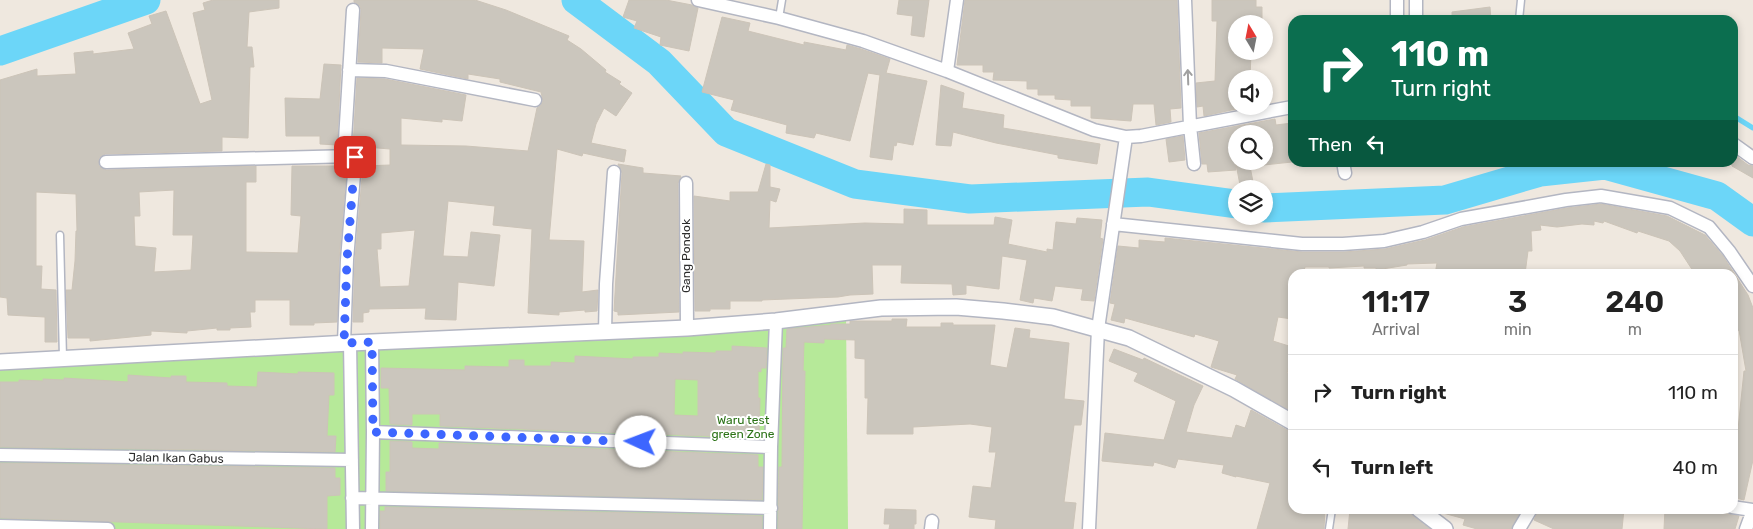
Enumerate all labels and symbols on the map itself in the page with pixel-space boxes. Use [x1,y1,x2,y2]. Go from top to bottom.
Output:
north arrow [1228,15,1272,60]
one-way arrow [1184,69,1193,85]
pin [334,136,376,178]
street label: Gang Pondok [679,218,693,293]
park label: Waru test green Zone [711,413,775,441]
position arrow [614,415,666,467]
street label: Jalan Ikan Gabus [128,450,224,466]

